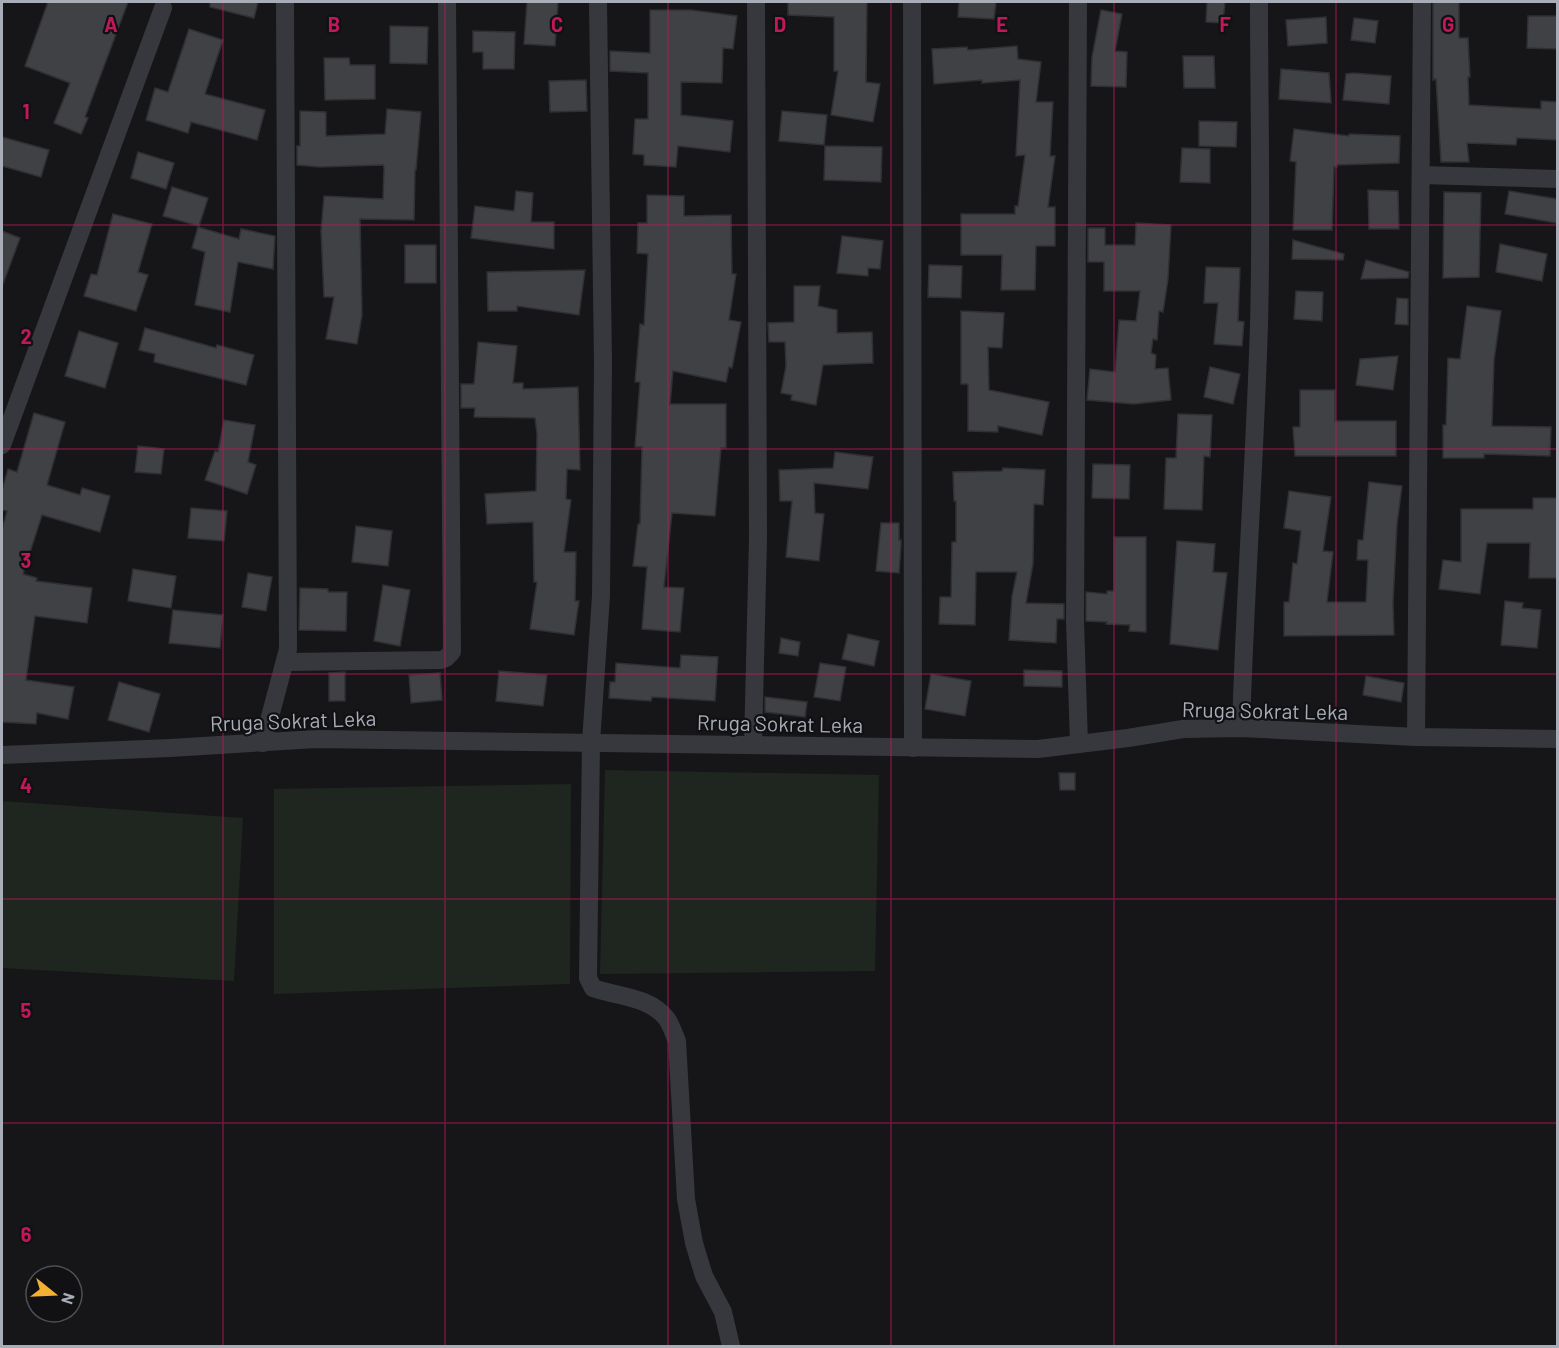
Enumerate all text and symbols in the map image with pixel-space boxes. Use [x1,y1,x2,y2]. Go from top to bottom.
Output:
text: A [104,12,118,36]
text: B [328,12,340,36]
text: C [551,12,563,36]
text: D [774,12,786,36]
text: E [996,12,1008,36]
text: F [1219,12,1231,36]
text: G [1442,12,1454,36]
text: 1 [22,99,30,123]
text: 2 [20,324,32,348]
text: 3 [21,548,31,572]
street label: Rruga Sokrat Leka [1182,696,1348,724]
street label: Rruga Sokrat Leka [209,705,377,735]
street label: Rruga Sokrat Leka [697,709,863,737]
text: 4 [20,773,32,797]
text: 5 [21,998,32,1022]
text: 6 [21,1222,32,1246]
north arrow [24,1264,84,1324]
text: N [58,1291,79,1307]

